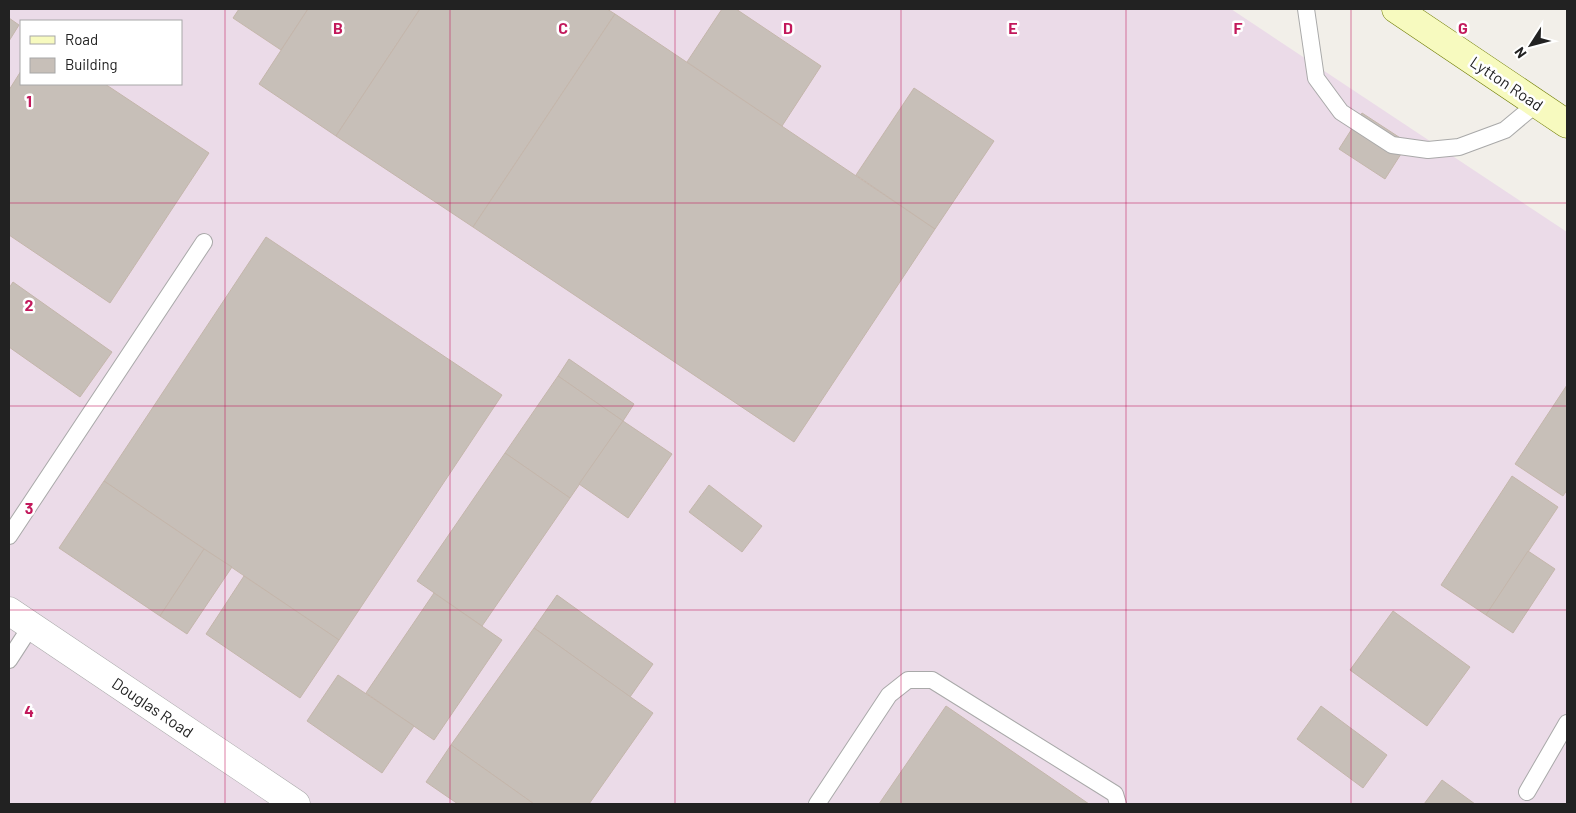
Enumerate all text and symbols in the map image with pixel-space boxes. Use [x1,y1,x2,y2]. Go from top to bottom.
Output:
text: B [333,18,343,37]
text: C [558,18,568,37]
text: D [783,18,793,37]
text: E [1008,18,1018,37]
text: F [1234,18,1243,37]
text: G [1458,18,1468,37]
legend [20,20,182,85]
north arrow [1506,20,1556,70]
text: Road [65,30,98,48]
text: N [1510,44,1530,62]
street label: Lytton Road [1467,52,1547,114]
text: Building [65,55,118,73]
text: 1 [26,91,32,110]
text: 2 [25,295,34,314]
text: 3 [25,498,33,517]
street label: Douglas Road [109,673,197,741]
text: 4 [24,701,34,720]

